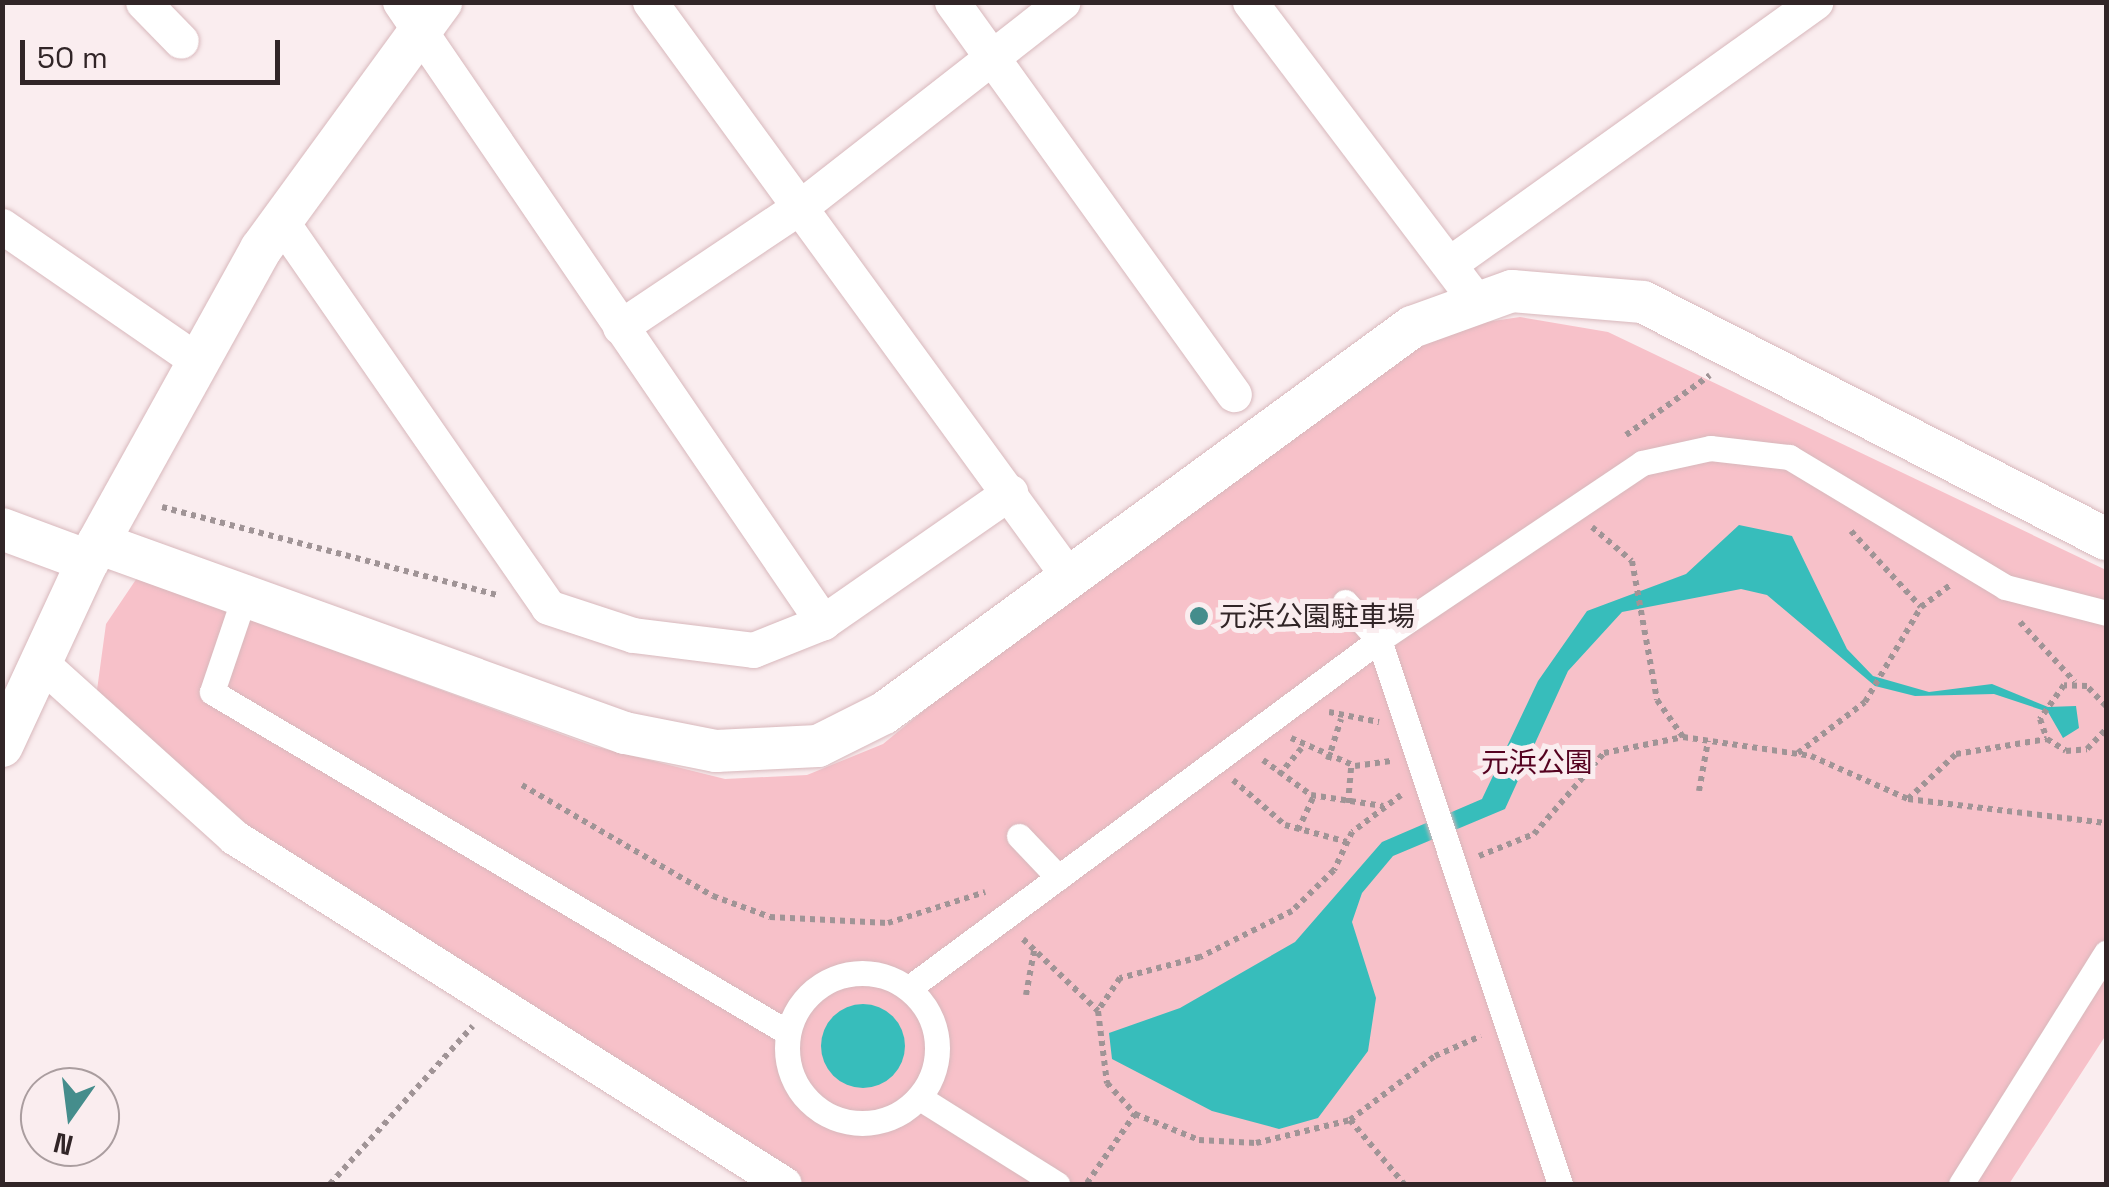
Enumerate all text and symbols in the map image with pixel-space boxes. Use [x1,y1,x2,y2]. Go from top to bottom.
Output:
scale bar [25,20,285,82]
text: 50 m [37,38,108,77]
place label: 元浜公園駐車場 [1219,599,1415,633]
marker: 元浜公園駐車場 [1188,605,1210,627]
park label: 元浜公園 [1481,745,1593,779]
north arrow [20,1067,120,1167]
text: N [50,1124,77,1164]

